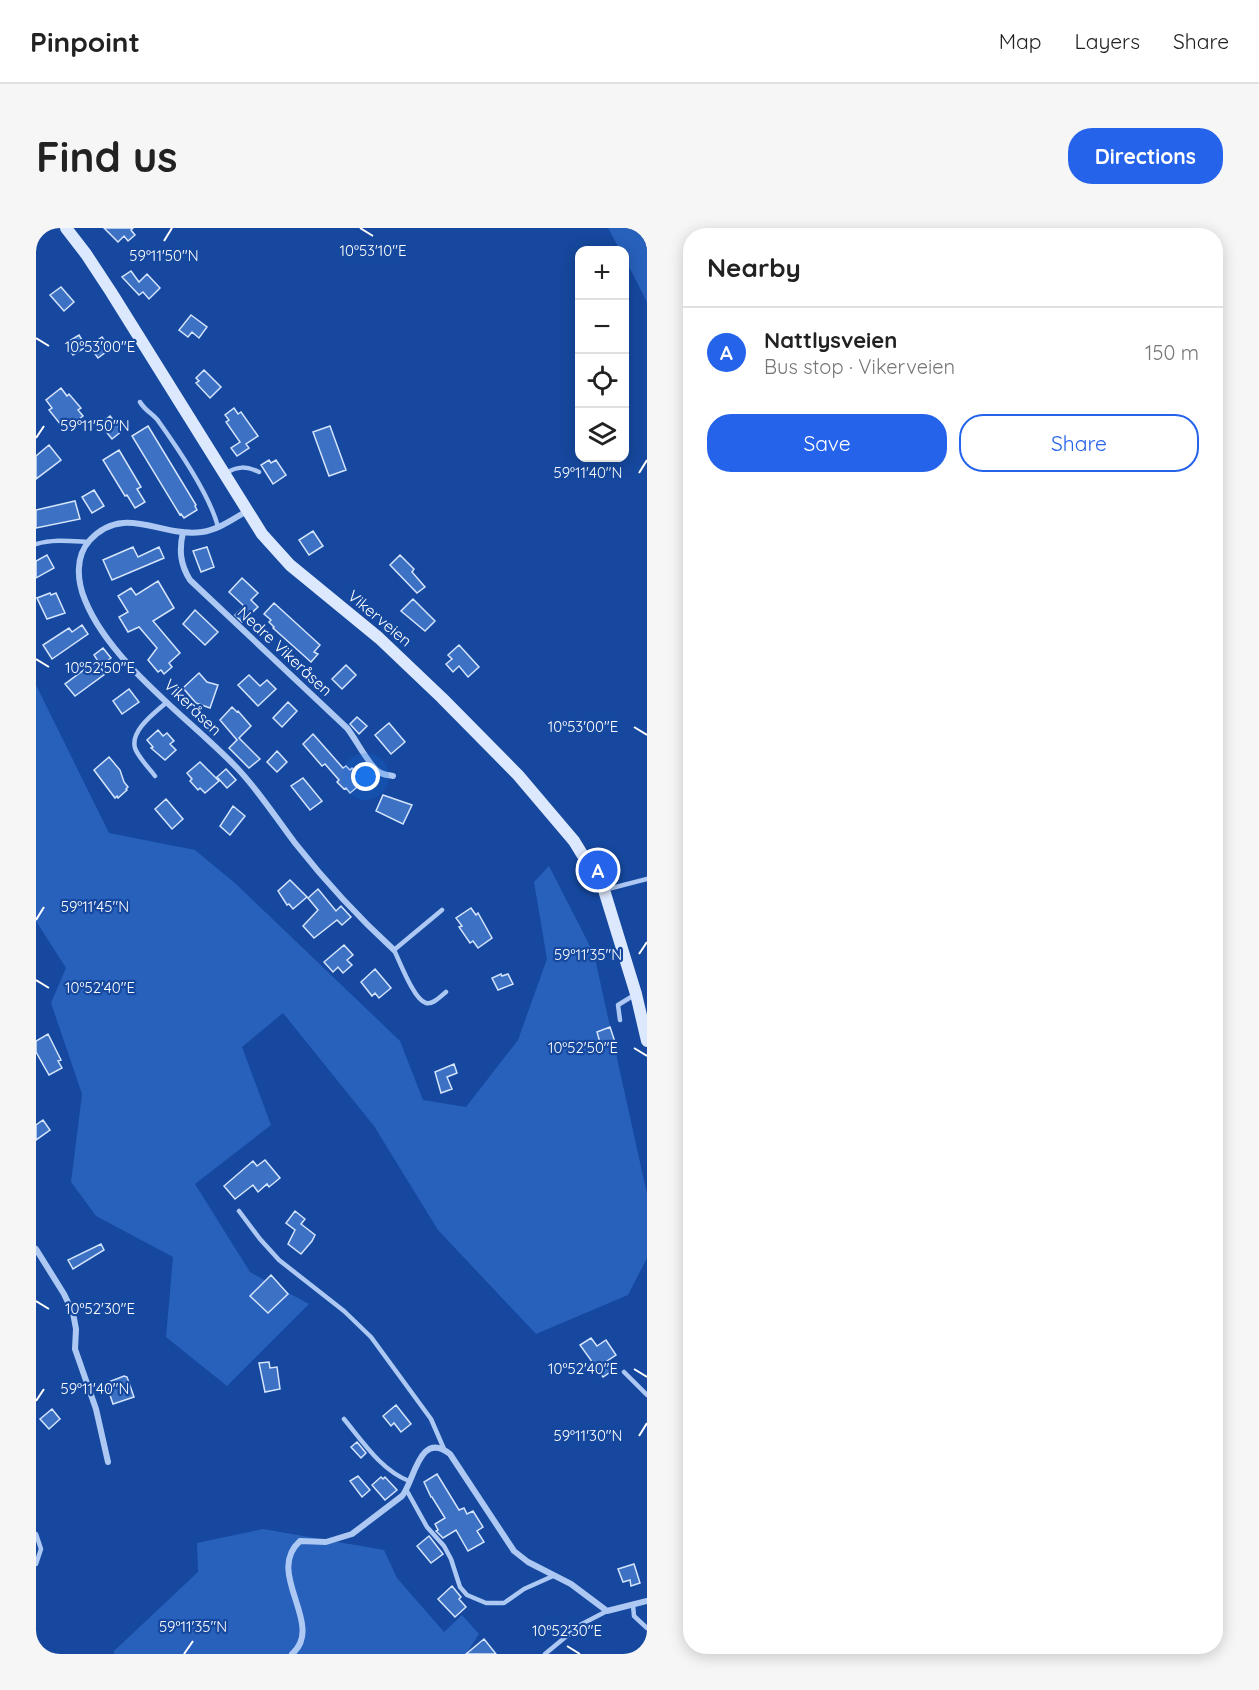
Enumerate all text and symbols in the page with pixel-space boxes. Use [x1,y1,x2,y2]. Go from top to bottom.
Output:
text: Pinpoint [30,24,140,59]
text: Map [999,28,1042,54]
text: Layers [1075,28,1140,54]
text: Share [1173,28,1229,54]
button: Directions [1068,128,1223,184]
text: Find us [36,130,178,183]
text: 10°53'10"E [339,241,407,260]
text: 59°11'50"N [129,246,199,265]
map controls [575,246,629,462]
button: + [575,246,629,300]
text: Nearby [707,251,801,284]
button: − [575,300,629,354]
text: Nattlysveien [764,326,897,354]
text: 10°53'00"E [65,337,135,356]
text: A [720,340,733,365]
text: 150 m [1145,340,1199,365]
button: locate [575,354,629,408]
text: Bus stop · Vikerveien [764,354,955,379]
button: layers [575,408,629,462]
button: Save [707,414,947,472]
button: Share [959,414,1199,472]
text: 59°11'50"N [60,416,130,435]
text: 59°11'40"N [553,463,623,482]
street label: Vikerveien [344,585,416,651]
street label: Nedre Vikeråsen [233,602,337,700]
text: 10°52'50"E [65,658,135,677]
street label: Vikeråsen [160,675,226,739]
text: 10°53'00"E [548,717,618,736]
your location [351,762,380,791]
pin: A [578,848,618,892]
text: 59°11'45"N [61,897,129,916]
text: 59°11'35"N [554,945,622,964]
text: 10°52'40"E [65,978,135,997]
text: 10°52'50"E [548,1038,618,1057]
text: 10°52'30"E [65,1299,135,1318]
text: 10°52'40"E [548,1359,618,1378]
text: 59°11'40"N [60,1379,130,1398]
text: 59°11'30"N [554,1426,622,1445]
text: 59°11'35"N [159,1617,227,1636]
text: 10°52'30"E [532,1621,602,1640]

